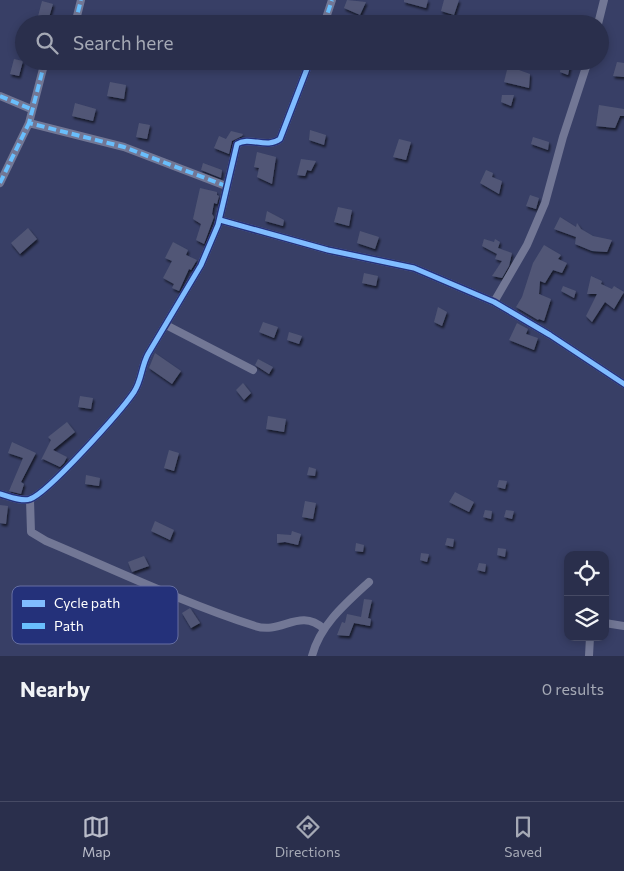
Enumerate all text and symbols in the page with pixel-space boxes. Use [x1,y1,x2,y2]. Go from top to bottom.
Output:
search box [15,15,609,70]
icon: search [33,29,61,57]
text: Search here [73,31,173,54]
map controls [564,551,609,641]
button: locate [564,551,609,596]
legend [12,586,178,644]
text: Cycle path [54,594,120,611]
button: layers [564,596,609,641]
text: Path [54,617,84,634]
text: Nearby [20,676,90,701]
text: 0 results [542,679,604,698]
tab: Map [82,813,111,860]
tab: Directions [275,813,340,860]
tab: Saved [504,813,542,860]

